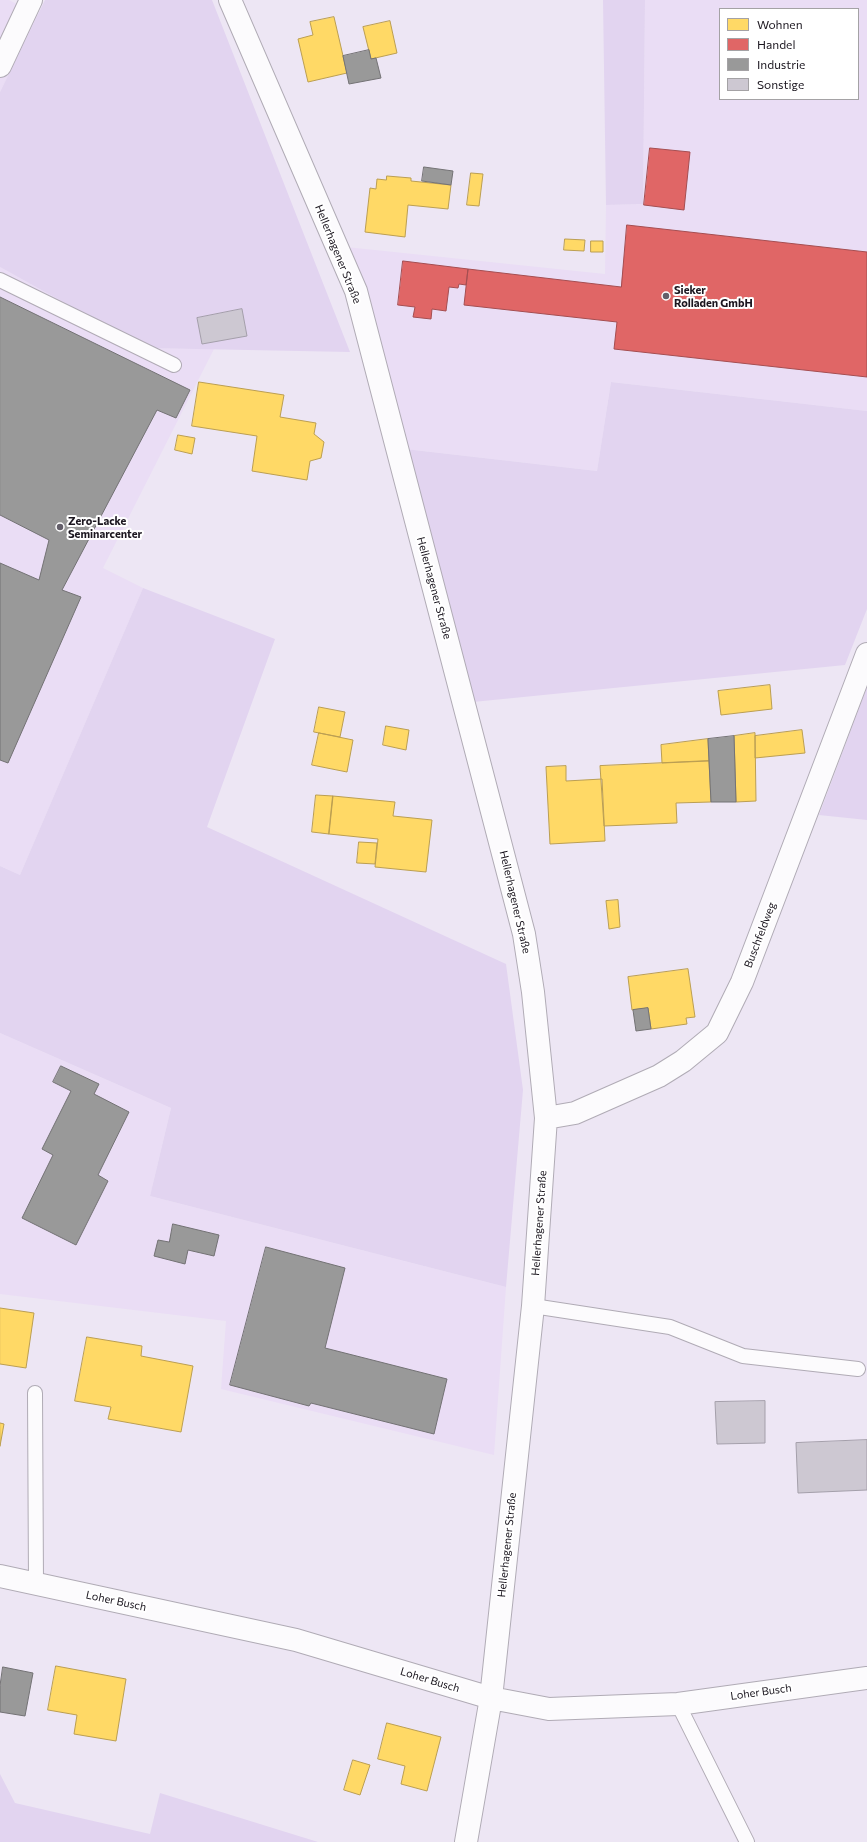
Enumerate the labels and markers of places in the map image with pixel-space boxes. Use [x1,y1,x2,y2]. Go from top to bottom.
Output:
place label: Sieker Rolladen GmbH [674,283,753,309]
marker: Sieker Rolladen GmbH [661,291,671,301]
place label: Zero-Lacke Seminarcenter [68,514,142,540]
marker: Zero-Lacke Seminarcenter [55,522,65,532]

